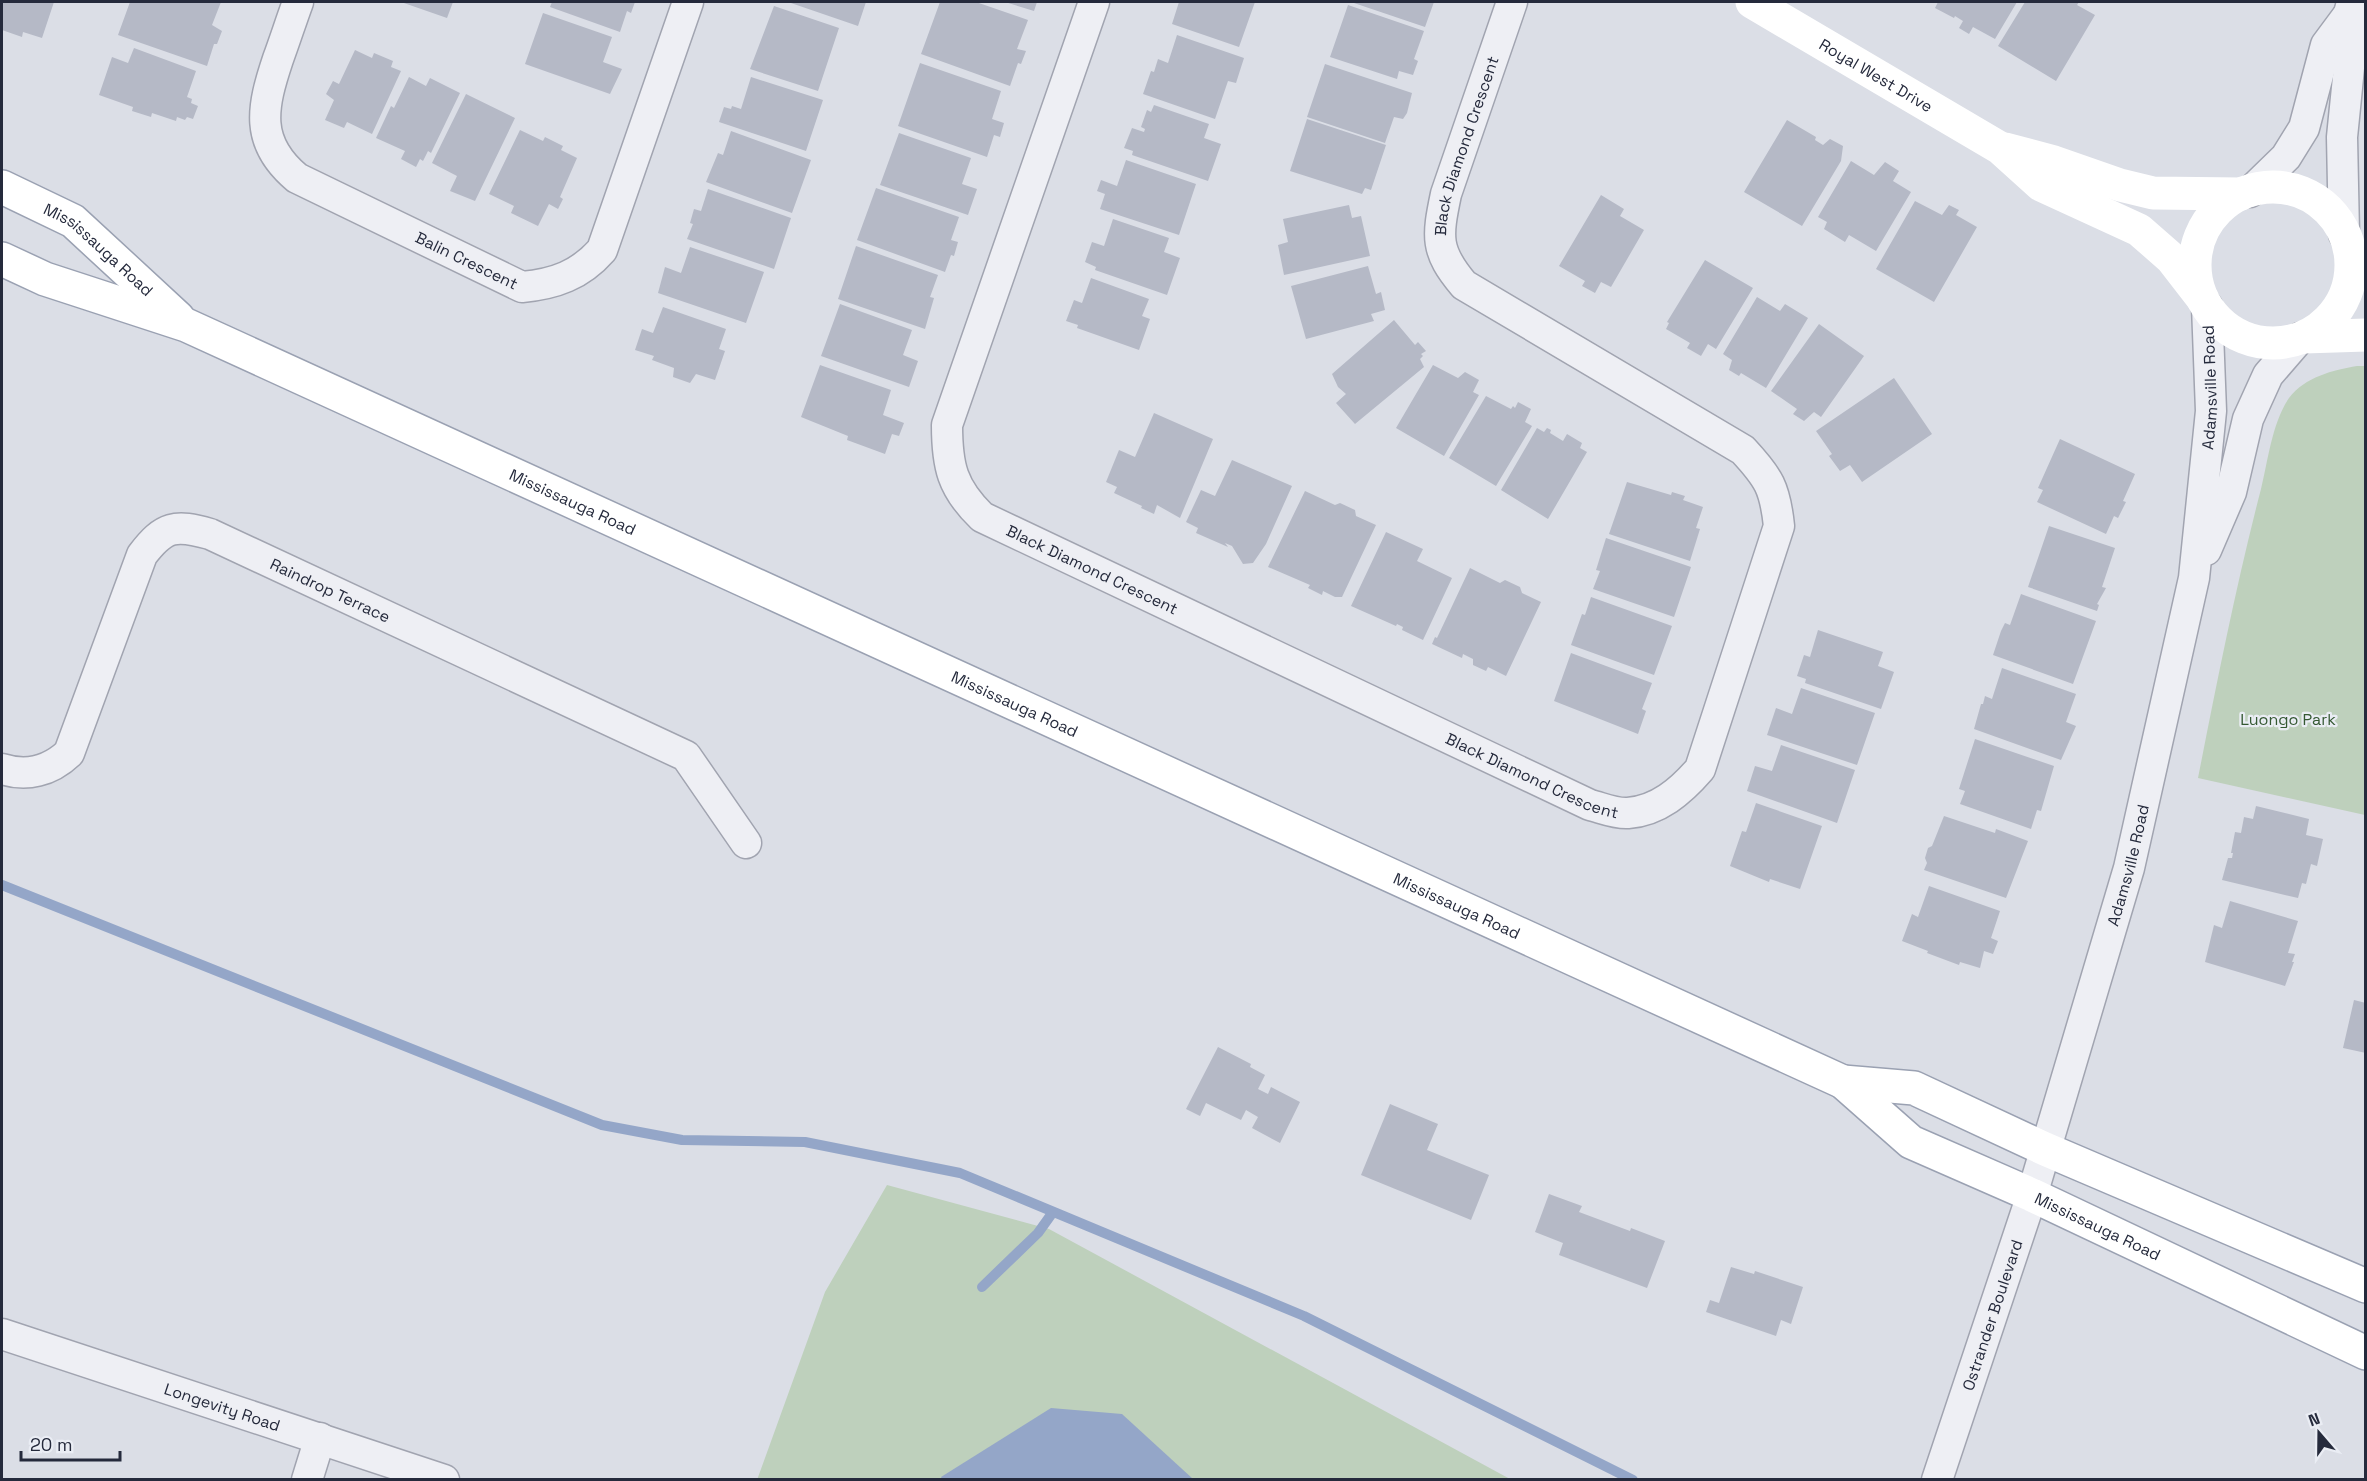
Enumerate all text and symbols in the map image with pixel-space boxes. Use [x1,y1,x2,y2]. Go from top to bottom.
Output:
street label: Royal West Drive [1815,33,1937,117]
street label: Black Diamond Crescent [1429,53,1503,236]
street label: Mississauga Road [40,198,158,301]
street label: Balin Crescent [412,226,522,294]
street label: Adamsville Road [2197,325,2222,451]
street label: Mississauga Road [506,464,640,540]
street label: Black Diamond Crescent [1003,520,1182,619]
street label: Raindrop Terrace [267,553,394,627]
street label: Mississauga Road [948,666,1082,742]
park label: Luongo Park [2240,709,2336,730]
street label: Black Diamond Crescent [1442,728,1620,823]
street label: Adamsville Road [2102,802,2153,928]
street label: Mississauga Road [1390,868,1524,944]
street label: Mississauga Road [2031,1187,2164,1265]
street label: Ostrander Boulevard [1957,1237,2027,1393]
street label: Longevity Road [162,1378,283,1436]
north arrow [2289,1403,2349,1463]
text: N [2305,1408,2323,1431]
scale bar [21,1424,120,1462]
text: 20 m [30,1433,73,1456]

